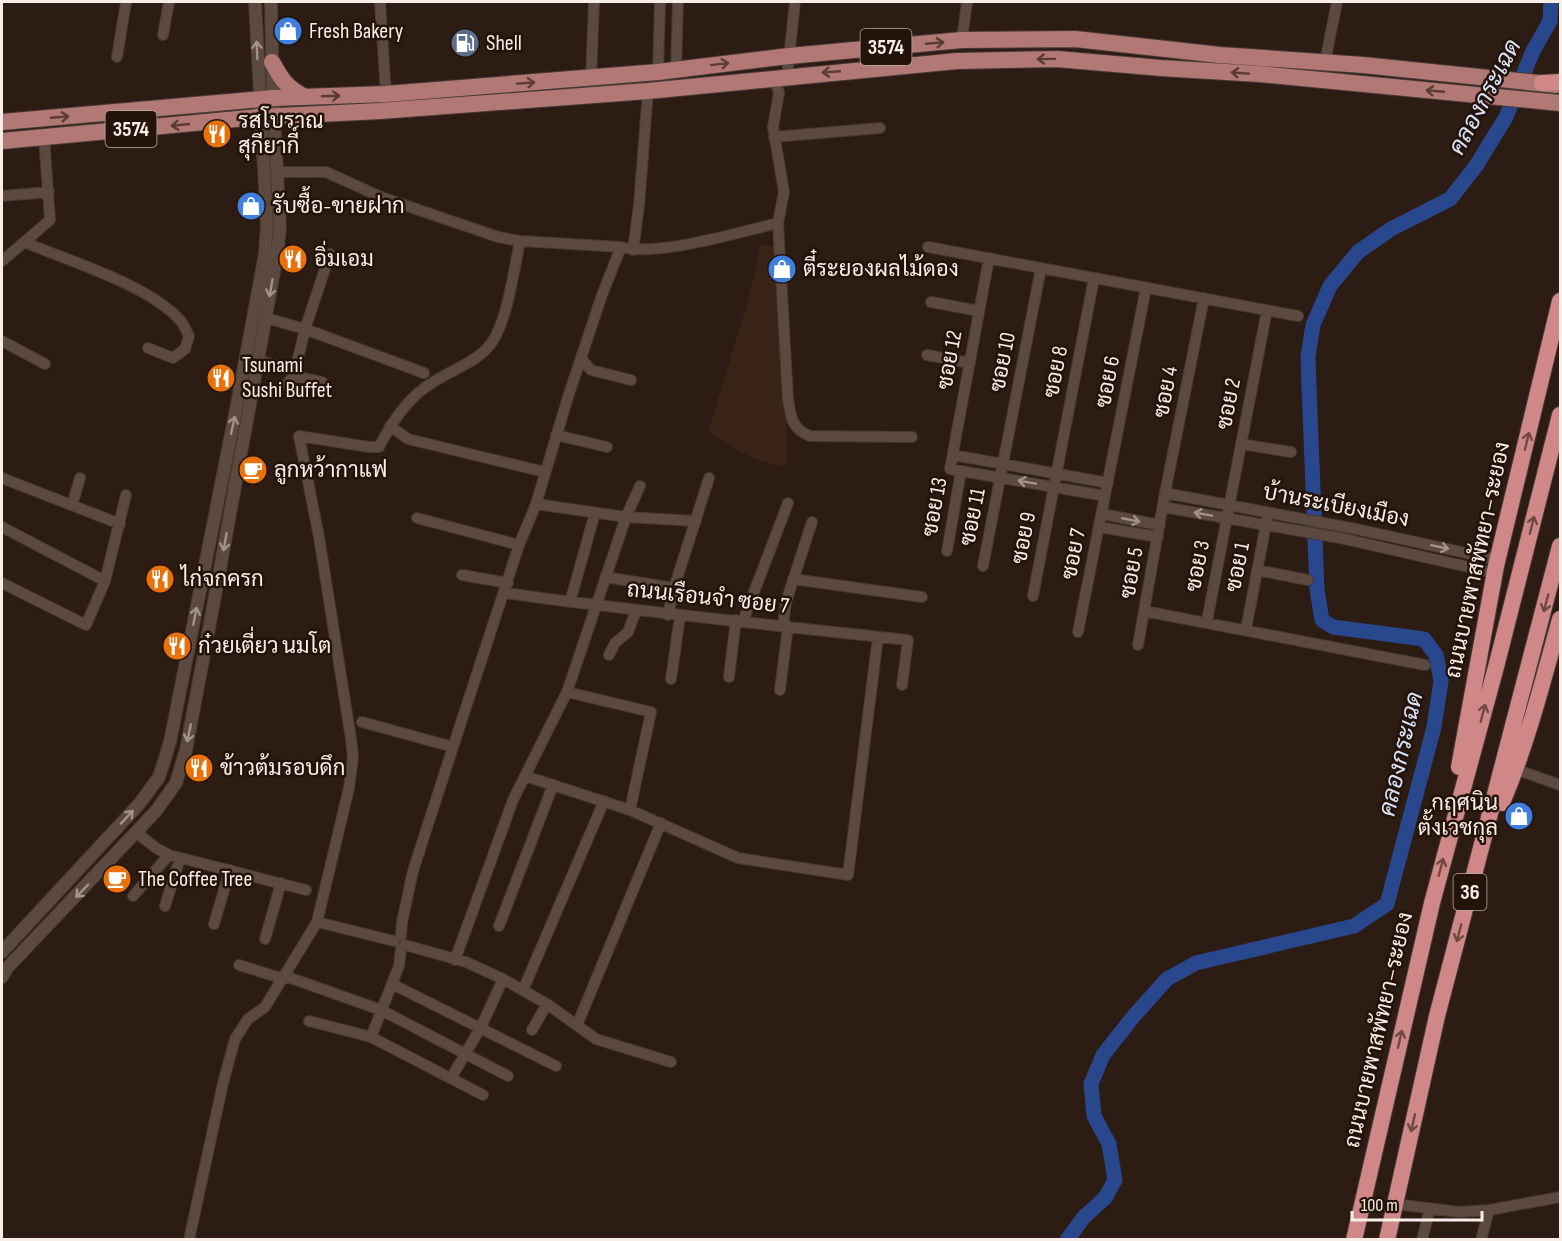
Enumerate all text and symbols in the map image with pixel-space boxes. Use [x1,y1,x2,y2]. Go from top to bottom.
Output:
shop icon: Fresh Bakery [272,15,304,47]
place label: Fresh Bakery [309,18,404,45]
fuel station icon: Shell [449,27,481,59]
road number: 3574 [860,29,912,65]
place label: Shell [486,30,522,57]
water label: คลองกระเฉด [1442,34,1528,160]
one-way arrow [925,37,944,48]
one-way arrow [251,41,262,61]
one-way arrow [1037,53,1057,65]
one-way arrow [710,59,730,70]
one-way arrow [821,67,841,78]
one-way arrow [1231,68,1251,79]
one-way arrow [516,77,535,88]
one-way arrow [1425,85,1445,96]
one-way arrow [321,90,341,101]
place label: รสโบราณ สุกียากี์ [238,106,324,161]
one-way arrow [49,111,69,122]
road number: 3574 [106,111,156,147]
restaurant icon: รสโบราณ สุกียากี์ [201,118,233,150]
one-way arrow [171,120,191,131]
place label: รับซื้อ-ขายฝาก [272,186,405,220]
shop icon: รับซื้อ-ขายฝาก [235,190,267,222]
place label: อิ่มเอม [314,240,374,273]
restaurant icon: อิ่มเอม [277,243,309,275]
place label: ตี๋ระยองผลไม้ดอง [803,249,959,283]
shop icon: ตี๋ระยองผลไม้ดอง [766,253,798,285]
one-way arrow [265,278,276,297]
street label: ซอย 12 [932,328,968,392]
street label: ซอย 10 [984,330,1022,394]
street label: ซอย 8 [1038,344,1074,400]
place label: Tsunami Sushi Buffet [242,352,332,404]
street label: ซอย 6 [1090,354,1126,410]
restaurant icon: Tsunami Sushi Buffet [205,362,237,394]
street label: ซอย 4 [1148,364,1184,420]
street label: ซอย 2 [1211,376,1247,432]
one-way arrow [228,416,239,435]
one-way arrow [1521,432,1533,451]
street label: ถนนบายพาสพัทยา–ระยอง [1439,439,1516,681]
cafe icon: ลูกหว้ากาแฟ [237,454,269,486]
place label: ลูกหว้ากาแฟ [274,455,387,485]
street label: ซอย 13 [917,475,953,539]
one-way arrow [1018,476,1038,487]
street label: บ้านระเบียงเมือง [1261,477,1412,533]
street label: ซอย 11 [954,486,992,548]
one-way arrow [1193,508,1213,519]
street label: ซอย 9 [1006,510,1042,566]
one-way arrow [1121,514,1140,525]
one-way arrow [1527,515,1539,534]
street label: ซอย 7 [1056,526,1092,582]
one-way arrow [220,531,231,551]
street label: ซอย 3 [1180,538,1216,594]
street label: ซอย 1 [1220,539,1256,594]
one-way arrow [1429,542,1449,553]
street label: ซอย 5 [1114,545,1150,601]
restaurant icon: ไก่จกครก [144,563,176,595]
place label: ไก่จกครก [179,564,264,593]
street label: ถนนเรือนจำ ซอย 7 [626,575,791,620]
one-way arrow [1539,593,1551,612]
one-way arrow [190,607,201,626]
place label: ก๋วยเตี่ยว นมโต [198,626,331,660]
restaurant icon: ก๋วยเตี่ยว นมโต [161,630,193,662]
water label: คลองกระเฉด [1373,689,1429,819]
one-way arrow [1478,704,1489,723]
one-way arrow [183,723,194,743]
restaurant icon: ข้าวต้มรอบดึก [183,752,215,784]
place label: ข้าวต้มรอบดึก [220,753,345,782]
place label: กฤศนิน ตั้งเวชกุล [1418,789,1498,843]
shop icon: กฤศนิน ตั้งเวชกุล [1503,800,1535,832]
one-way arrow [120,810,134,825]
one-way arrow [1436,858,1448,877]
cafe icon: The Coffee Tree [101,863,133,895]
place label: The Coffee Tree [138,866,252,893]
road number: 36 [1454,874,1486,910]
one-way arrow [75,883,89,898]
street label: ถนนบายพาสพัทยา–ระยอง [1338,909,1419,1151]
one-way arrow [1452,924,1464,943]
one-way arrow [1395,1030,1407,1049]
one-way arrow [1407,1113,1418,1132]
scale bar [1352,1184,1482,1222]
text: 100 m [1361,1195,1398,1216]

